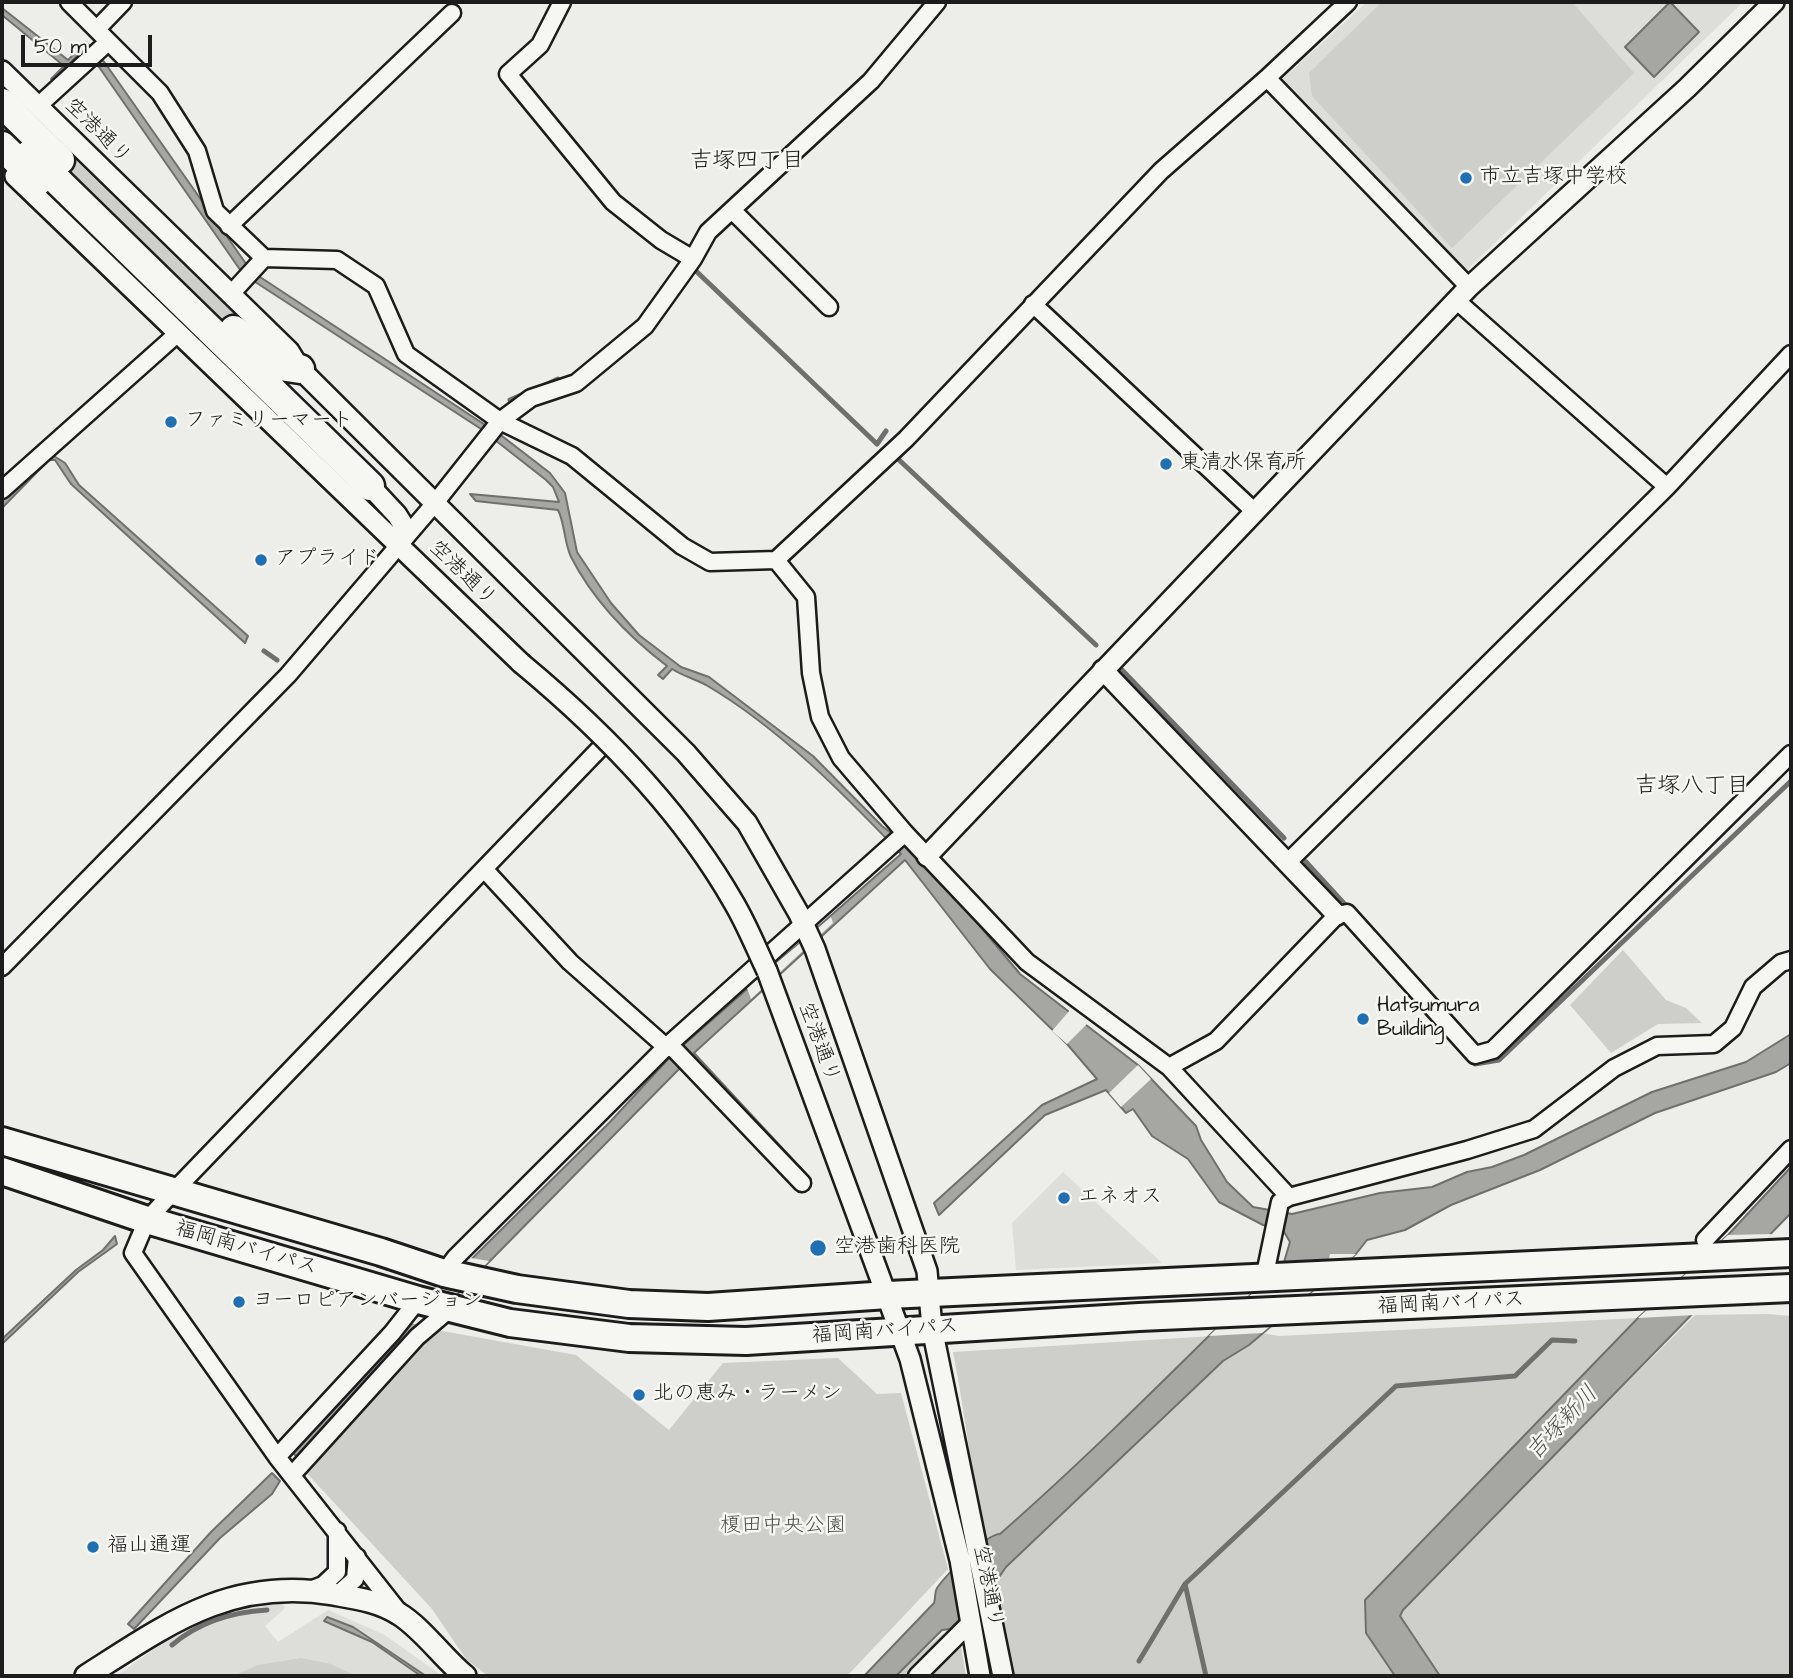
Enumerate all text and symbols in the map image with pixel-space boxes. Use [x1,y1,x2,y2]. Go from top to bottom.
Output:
scale bar [24,21,156,65]
text: 50 m [34,32,87,61]
street label: 空港通り [58,93,136,171]
district label: 吉塚四丁目 [690,148,804,176]
place label: 市立吉塚中学校 [1480,165,1627,191]
marker: 市立吉塚中学校 [1458,170,1474,186]
place label: ファミリーマート [185,409,353,435]
marker: ファミリーマート [163,414,179,430]
place label: 東清水保育所 [1180,451,1306,477]
marker: 東清水保育所 [1158,456,1174,472]
street label: 空港通り [423,536,501,612]
place label: アプライド [275,547,380,573]
marker: アプライド [253,552,269,568]
district label: 吉塚八丁目 [1635,773,1749,801]
place label: Hatsumura Building [1377,994,1479,1044]
street label: 空港通り [792,999,844,1087]
marker: Hatsumura Building [1355,1011,1371,1027]
place label: エネオス [1078,1185,1162,1211]
marker: エネオス [1056,1190,1072,1206]
street label: 福岡南バイパス [172,1217,320,1281]
place label: 空港歯科医院 [834,1235,960,1261]
marker: 空港歯科医院 [808,1238,828,1258]
street label: 福岡南バイパス [1377,1288,1525,1320]
place label: ヨーロピアンバージョン [253,1289,483,1315]
marker: ヨーロピアンバージョン [231,1294,247,1310]
street label: 福岡南バイパス [811,1314,959,1350]
water label: 吉塚新川 [1522,1381,1604,1467]
place label: 北の恵み・ラーメン [653,1382,842,1408]
marker: 北の恵み・ラーメン [631,1387,647,1403]
park label: 榎田中央公園 [720,1514,846,1540]
place label: 福山通運 [107,1534,191,1560]
marker: 福山通運 [85,1539,101,1555]
street label: 空港通り [967,1543,1007,1631]

